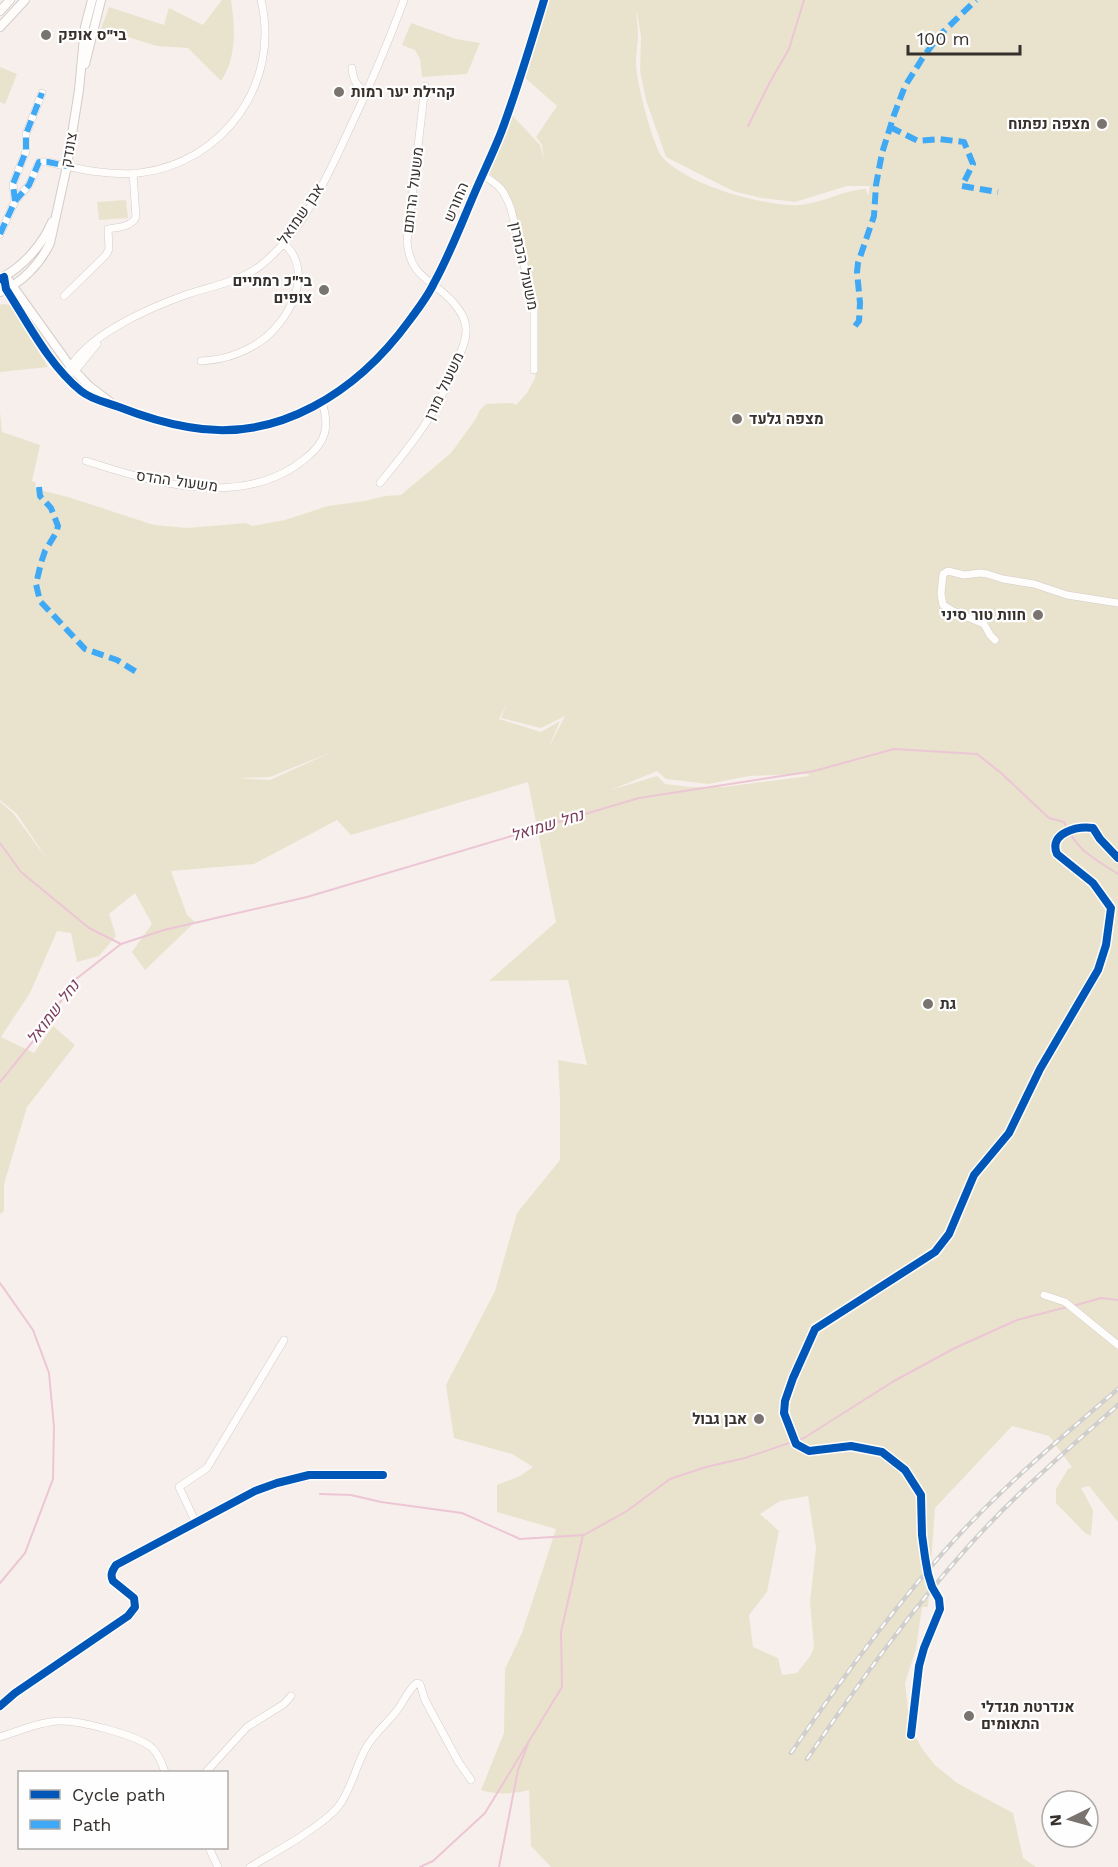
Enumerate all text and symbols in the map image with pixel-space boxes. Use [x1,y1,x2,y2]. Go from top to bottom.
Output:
scale bar [908,18,1020,56]
place label: בי"ס אופק [58,26,126,44]
marker: בי"ס אופק [39,28,53,42]
text: 100 m [917,28,970,49]
place label: קהילת יער רמות [351,83,455,101]
marker: קהילת יער רמות [332,85,346,99]
place label: מצפה נפתוח [1008,115,1090,133]
marker: מצפה נפתוח [1095,117,1109,131]
street label: צונדק [57,131,81,169]
street label: משעול הרותם [399,146,427,234]
street label: החורש [440,179,472,225]
street label: אבן שמואל [274,180,328,248]
street label: משעול הכתרון [506,220,542,312]
place label: בי"כ רמתיים צופים [232,272,312,307]
marker: בי"כ רמתיים צופים [317,283,331,297]
street label: משעול מורן [420,349,468,423]
place label: מצפה גלעד [749,410,824,428]
marker: מצפה גלעד [730,412,744,426]
street label: משעול ההדס [135,466,219,496]
place label: חוות טור סיני [941,606,1026,624]
marker: חוות טור סיני [1031,608,1045,622]
water label: נחל שמואל [508,805,587,845]
water label: נחל שמואל [23,975,84,1048]
place label: גת [940,995,956,1013]
marker: גת [921,997,935,1011]
place label: אבן גבול [692,1410,747,1428]
marker: אבן גבול [752,1412,766,1426]
place label: אנדרטת מגדלי התאומים [981,1698,1075,1733]
marker: אנדרטת מגדלי התאומים [962,1709,976,1723]
legend [18,1771,228,1849]
text: Cycle path [72,1784,166,1805]
north arrow [1040,1789,1100,1849]
text: Path [72,1814,112,1835]
text: N [1046,1814,1066,1827]

